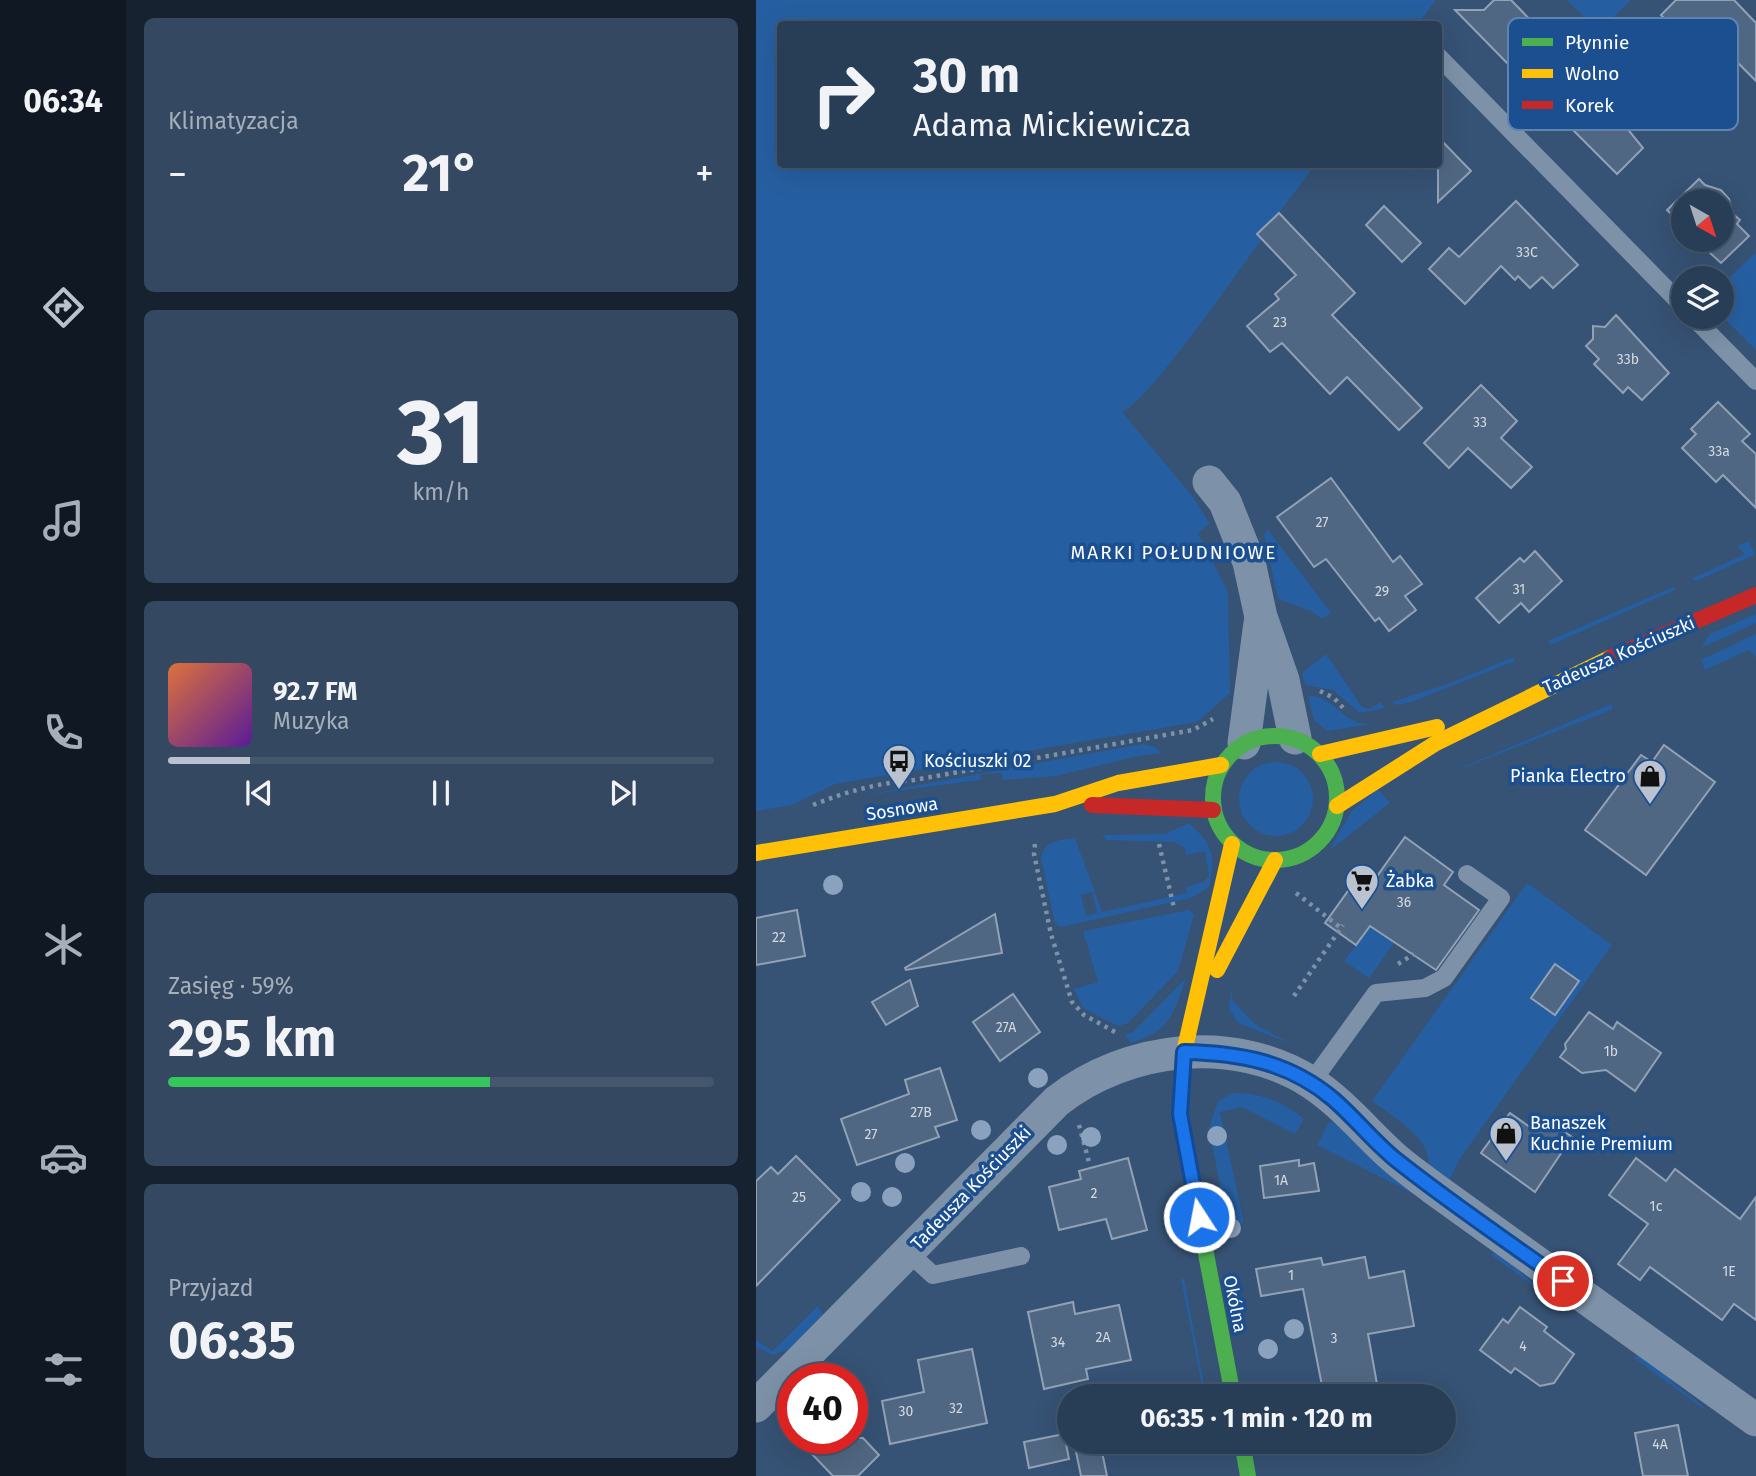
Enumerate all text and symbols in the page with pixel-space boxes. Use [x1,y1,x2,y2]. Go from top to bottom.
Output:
legend [1508,18,1738,130]
text: Płynnie [1565,31,1629,54]
text: 30 m [913,46,1020,105]
icon: right [798,49,889,140]
text: Wolno [1565,62,1619,85]
text: 06:34 [23,82,103,120]
text: Korek [1565,94,1614,117]
text: Adama Mickiewicza [913,106,1191,144]
text: Klimatyzacja [168,107,299,135]
text: 21° [403,142,480,205]
text: − [168,151,187,197]
text: + [695,151,714,197]
north arrow [1671,189,1734,252]
map controls [1671,189,1734,329]
house number: 33C [1516,244,1538,261]
button: layers [1671,266,1734,329]
icon: directions [39,283,88,332]
house number: 23 [1273,314,1287,331]
house number: 33b [1617,351,1639,368]
text: 31 [397,378,485,487]
house number: 33 [1473,414,1487,431]
house number: 33a [1708,443,1730,460]
text: km/h [413,478,469,506]
icon: music [39,496,88,545]
house number: 27 [1315,514,1329,531]
district label: MARKI POŁUDNIOWE [1071,541,1277,564]
house number: 31 [1513,581,1525,598]
house number: 29 [1375,583,1389,600]
street label: Tadeusza Kościuszki [1540,612,1698,698]
text: 92.7 FM [273,676,357,707]
text: Muzyka [273,707,350,735]
icon: phone [39,708,88,757]
bus stop icon: Kościuszki 02 [880,742,918,791]
place label: Kościuszki 02 [924,750,1032,772]
shop icon: Pianka Electro [1631,757,1669,806]
place label: Pianka Electro [1510,765,1626,787]
icon: previous [240,774,278,812]
icon: pause [422,774,460,812]
icon: next [604,774,642,812]
street label: Sosnowa [865,792,939,826]
supermarket icon: Żabka [1343,862,1381,911]
place label: Żabka [1386,870,1434,892]
house number: 36 [1397,894,1411,911]
icon: climate [39,920,88,969]
house number: 22 [772,929,786,946]
text: Zasięg · 59% [168,972,294,1000]
text: 295 km [168,1007,336,1070]
house number: 27A [996,1019,1016,1036]
house number: 1b [1604,1043,1618,1060]
house number: 27B [910,1104,932,1121]
place label: Banaszek Kuchnie Premium [1530,1112,1673,1155]
shop icon: Banaszek Kuchnie Premium [1487,1114,1525,1163]
street label: Tadeusza Kościuszki [906,1121,1036,1255]
house number: 27 [864,1126,878,1143]
icon: car [39,1133,88,1182]
house number: 1A [1274,1172,1288,1189]
position arrow [1162,1180,1236,1254]
house number: 2 [1091,1185,1098,1202]
house number: 25 [792,1189,806,1206]
house number: 1c [1650,1198,1663,1215]
pin [1533,1251,1593,1311]
icon: arrive [1544,1262,1582,1300]
house number: 1E [1722,1263,1736,1280]
house number: 1 [1288,1267,1294,1284]
text: Przyjazd [168,1274,254,1302]
street label: Okólna [1219,1274,1251,1334]
text: 06:35 [168,1309,296,1372]
house number: 2A [1096,1329,1110,1346]
house number: 3 [1331,1330,1338,1347]
house number: 34 [1051,1334,1066,1351]
house number: 4 [1519,1338,1527,1355]
icon: filters [39,1345,88,1394]
speed limit sign: 40 [777,1363,868,1454]
house number: 32 [949,1400,963,1417]
house number: 30 [899,1403,914,1420]
text: 06:35 · 1 min · 120 m [1140,1403,1373,1434]
house number: 4A [1652,1436,1668,1453]

